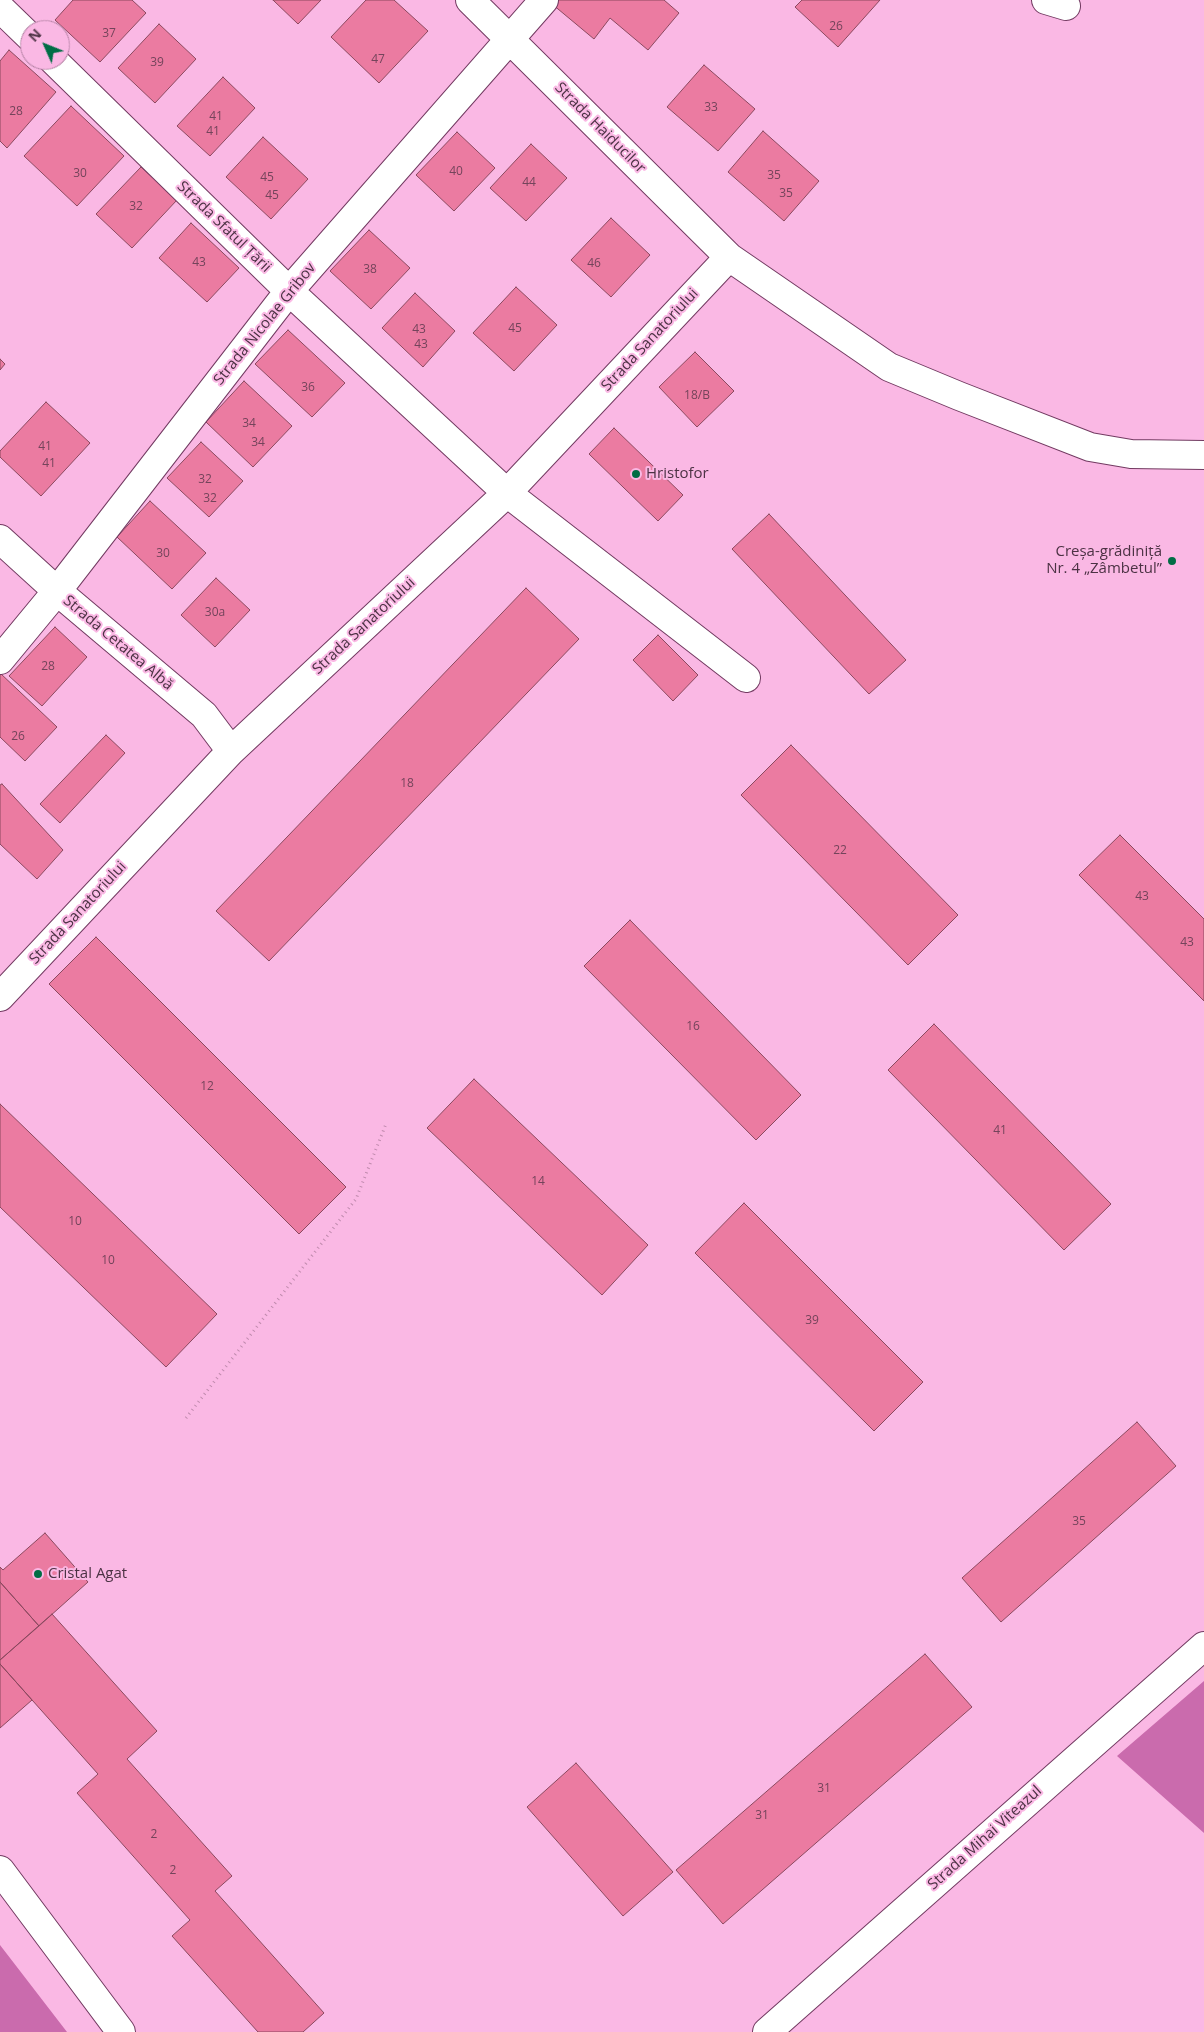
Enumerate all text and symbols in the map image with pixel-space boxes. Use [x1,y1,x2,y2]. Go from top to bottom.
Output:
north arrow [20,20,70,70]
house number: 26 [829,20,843,34]
text: N [24,24,45,46]
house number: 37 [102,27,116,41]
house number: 47 [371,53,385,67]
house number: 39 [150,56,164,70]
street label: Strada Haiducilor [551,79,649,177]
house number: 33 [704,101,718,115]
house number: 28 [9,105,23,119]
house number: 41 [209,110,223,124]
house number: 41 [206,125,220,139]
house number: 40 [449,165,463,179]
house number: 30 [73,167,87,181]
house number: 35 [767,169,781,183]
house number: 45 [260,171,274,185]
house number: 44 [522,176,536,190]
street label: Strada Sfatul Țării [173,178,275,276]
house number: 35 [779,187,793,201]
house number: 45 [265,189,279,203]
house number: 32 [129,200,143,214]
house number: 43 [192,256,206,270]
house number: 46 [587,257,601,271]
street label: Strada Nicolae Gribov [210,259,320,389]
house number: 38 [363,263,377,277]
street label: Strada Sanatoriului [598,285,702,395]
house number: 45 [508,322,522,336]
house number: 43 [412,323,426,337]
house number: 43 [414,338,428,352]
house number: 36 [301,381,315,395]
house number: 18/B [684,389,710,403]
house number: 34 [242,417,256,431]
house number: 34 [251,436,265,450]
house number: 41 [38,440,52,454]
house number: 41 [42,457,56,471]
place label: Hristofor [646,465,709,483]
marker: Hristofor [630,468,642,480]
house number: 32 [198,473,212,487]
house number: 32 [203,492,217,506]
place label: Creșa-grădiniță Nr. 4 „Zâmbetul” [1046,543,1162,578]
house number: 30 [156,547,170,561]
marker: Creșa-grădiniță Nr. 4 „Zâmbetul” [1166,555,1178,567]
street label: Strada Sanatoriului [309,574,419,678]
street label: Strada Cetatea Albă [59,592,177,694]
house number: 30a [205,606,225,620]
house number: 28 [41,660,55,674]
house number: 26 [11,730,25,744]
house number: 18 [400,777,414,791]
house number: 22 [833,844,847,858]
street label: Strada Sanatoriului [26,858,130,968]
house number: 43 [1135,890,1149,904]
house number: 43 [1180,936,1194,950]
house number: 16 [686,1020,700,1034]
house number: 12 [200,1080,214,1094]
house number: 41 [993,1124,1007,1138]
house number: 14 [531,1175,545,1189]
house number: 10 [68,1215,82,1229]
house number: 10 [101,1254,115,1268]
house number: 39 [805,1314,819,1328]
house number: 35 [1072,1515,1086,1529]
place label: Cristal Agat [48,1565,127,1583]
marker: Cristal Agat [32,1568,44,1580]
house number: 31 [817,1782,831,1796]
street label: Strada Mihai Viteazul [924,1782,1046,1894]
house number: 31 [755,1809,769,1823]
house number: 2 [151,1828,157,1842]
house number: 2 [170,1864,176,1878]

